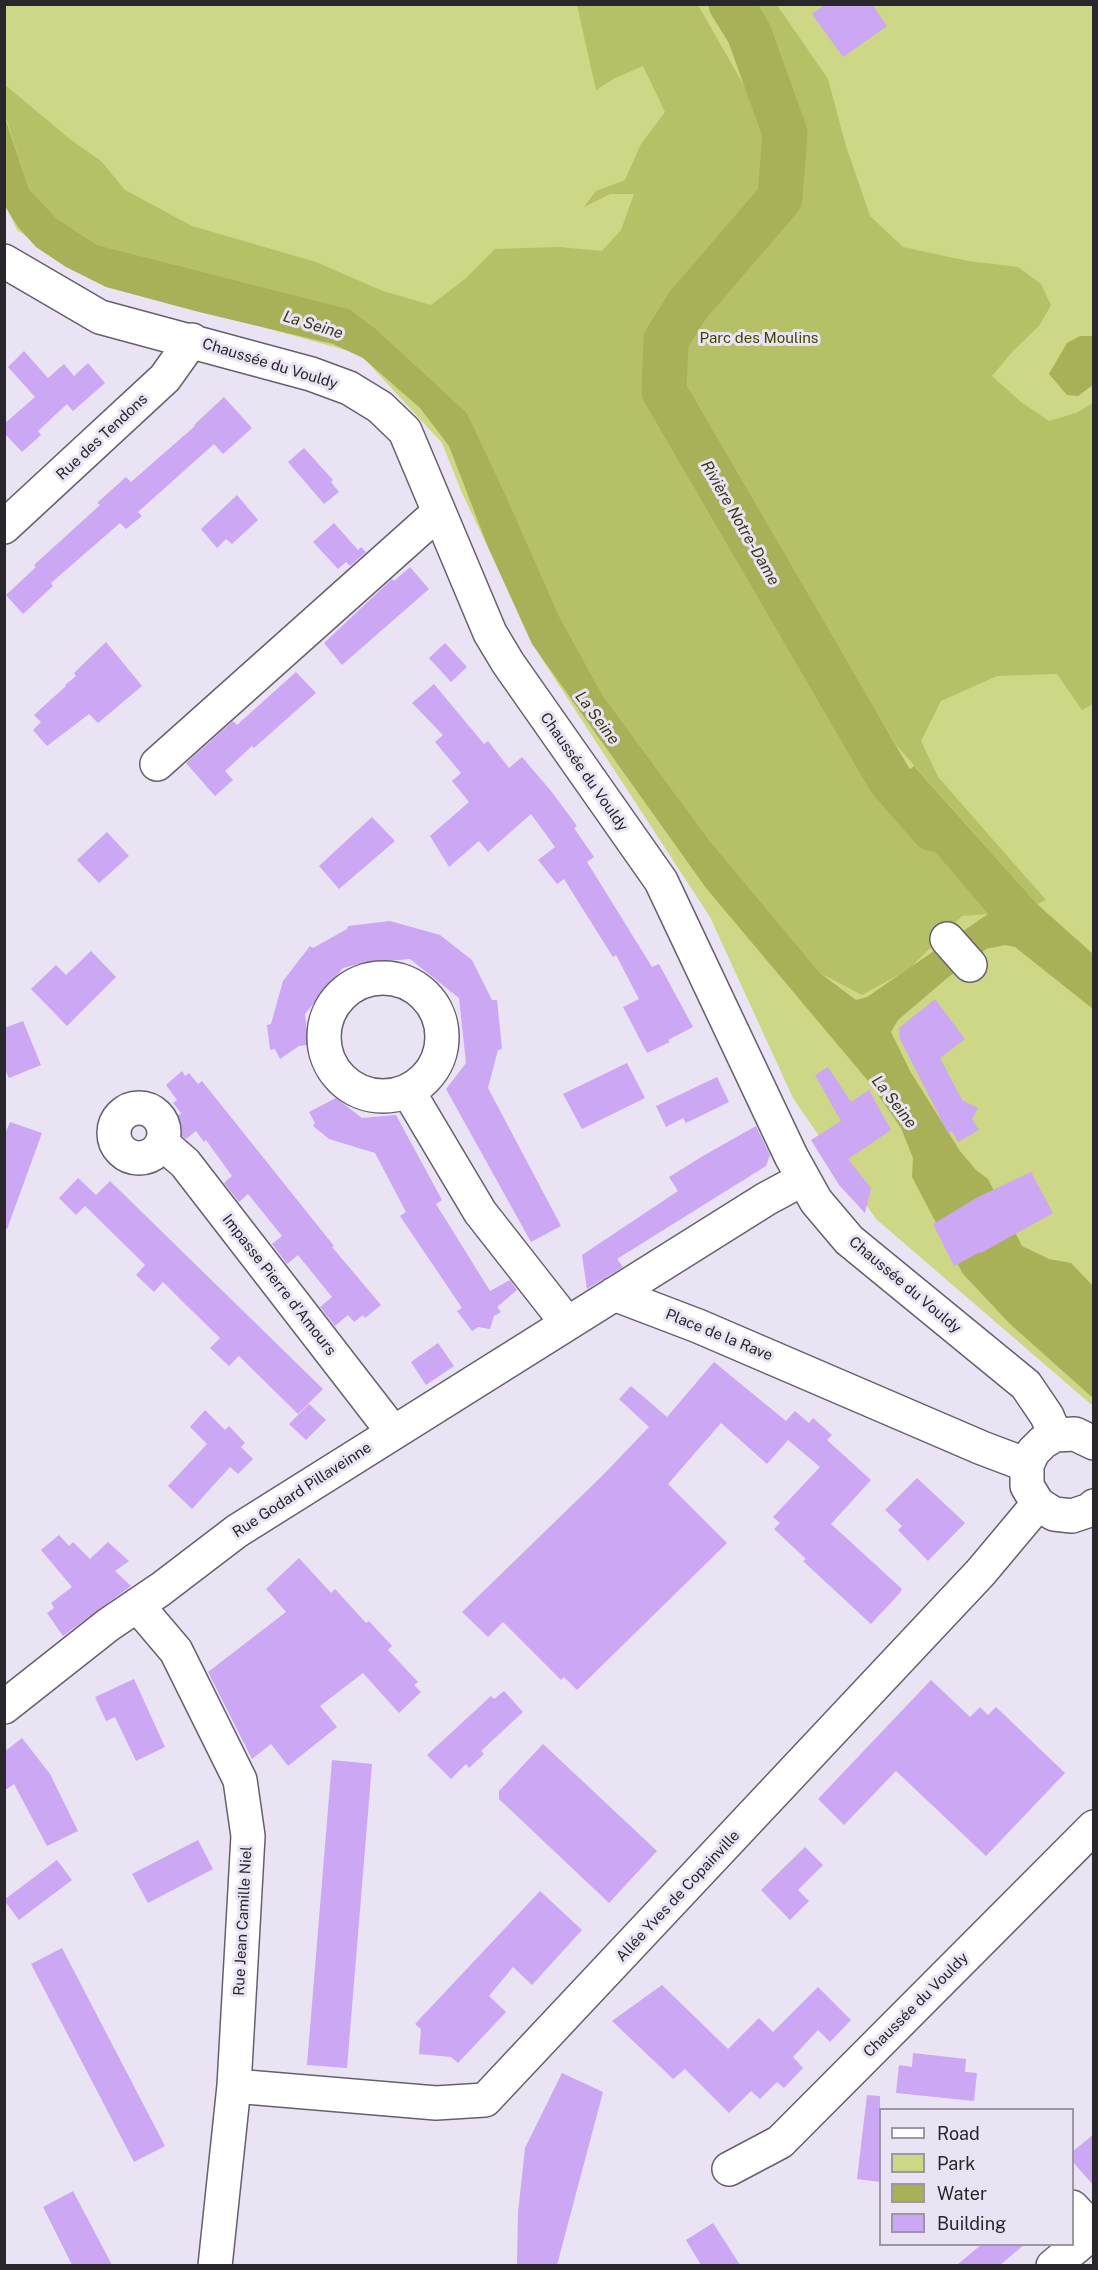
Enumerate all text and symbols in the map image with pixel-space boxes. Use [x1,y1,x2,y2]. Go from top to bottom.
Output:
water label: La Seine [281,307,345,343]
park label: Parc des Moulins [700,329,818,347]
street label: Chaussée du Vouldy [200,335,340,393]
street label: Rue des Tendons [53,390,151,484]
water label: Rivière Notre-Dame [696,457,784,589]
water label: La Seine [571,688,623,748]
street label: Chaussée du Vouldy [536,709,632,835]
water label: La Seine [867,1072,921,1132]
street label: Impasse Pierre d'Amours [218,1211,340,1359]
street label: Chaussée du Vouldy [845,1233,965,1337]
street label: Place de la Rave [663,1305,775,1365]
street label: Rue Godard Pillaveinne [229,1438,375,1542]
street label: Allée Yves de Copainville [612,1827,744,1965]
street label: Rue Jean Camille Niel [230,1846,256,1996]
street label: Chaussée du Vouldy [860,1949,972,2061]
legend [879,2108,1074,2246]
text: Road [937,2123,980,2144]
text: Park [937,2153,975,2174]
text: Water [937,2183,987,2204]
text: Building [937,2213,1006,2234]

